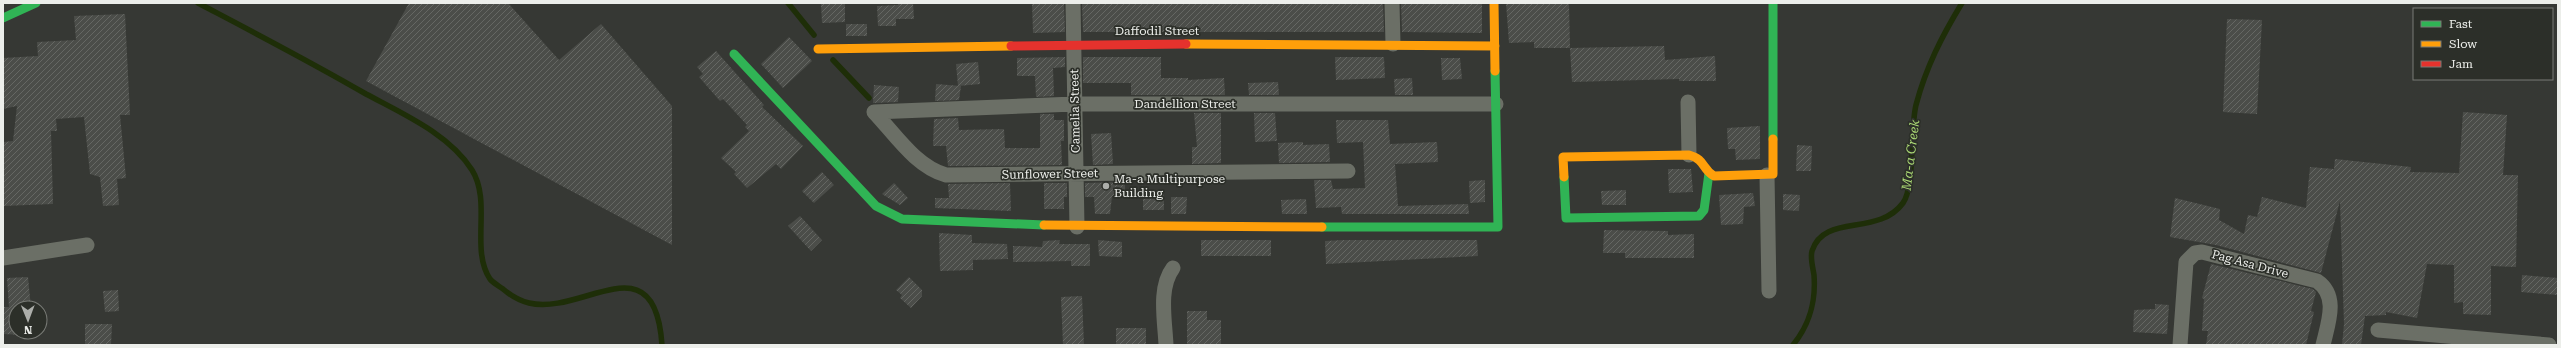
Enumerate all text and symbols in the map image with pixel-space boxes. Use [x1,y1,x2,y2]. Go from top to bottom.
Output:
legend [2413,8,2553,80]
text: Fast [2449,17,2473,31]
street label: Daffodil Street [1115,24,1200,38]
text: Slow [2449,37,2477,51]
text: Jam [2449,57,2473,71]
street label: Camelia Street [1067,68,1083,153]
street label: Dandellion Street [1134,97,1236,111]
water label: Ma-a Creek [1899,118,1922,192]
street label: Sunflower Street [1002,166,1099,182]
place label: Ma-a Multipurpose Building [1114,172,1226,200]
marker: Ma-a Multipurpose Building [1101,181,1111,191]
street label: Pag Asa Drive [2210,247,2290,281]
north arrow [8,300,48,340]
text: N [23,323,33,336]

